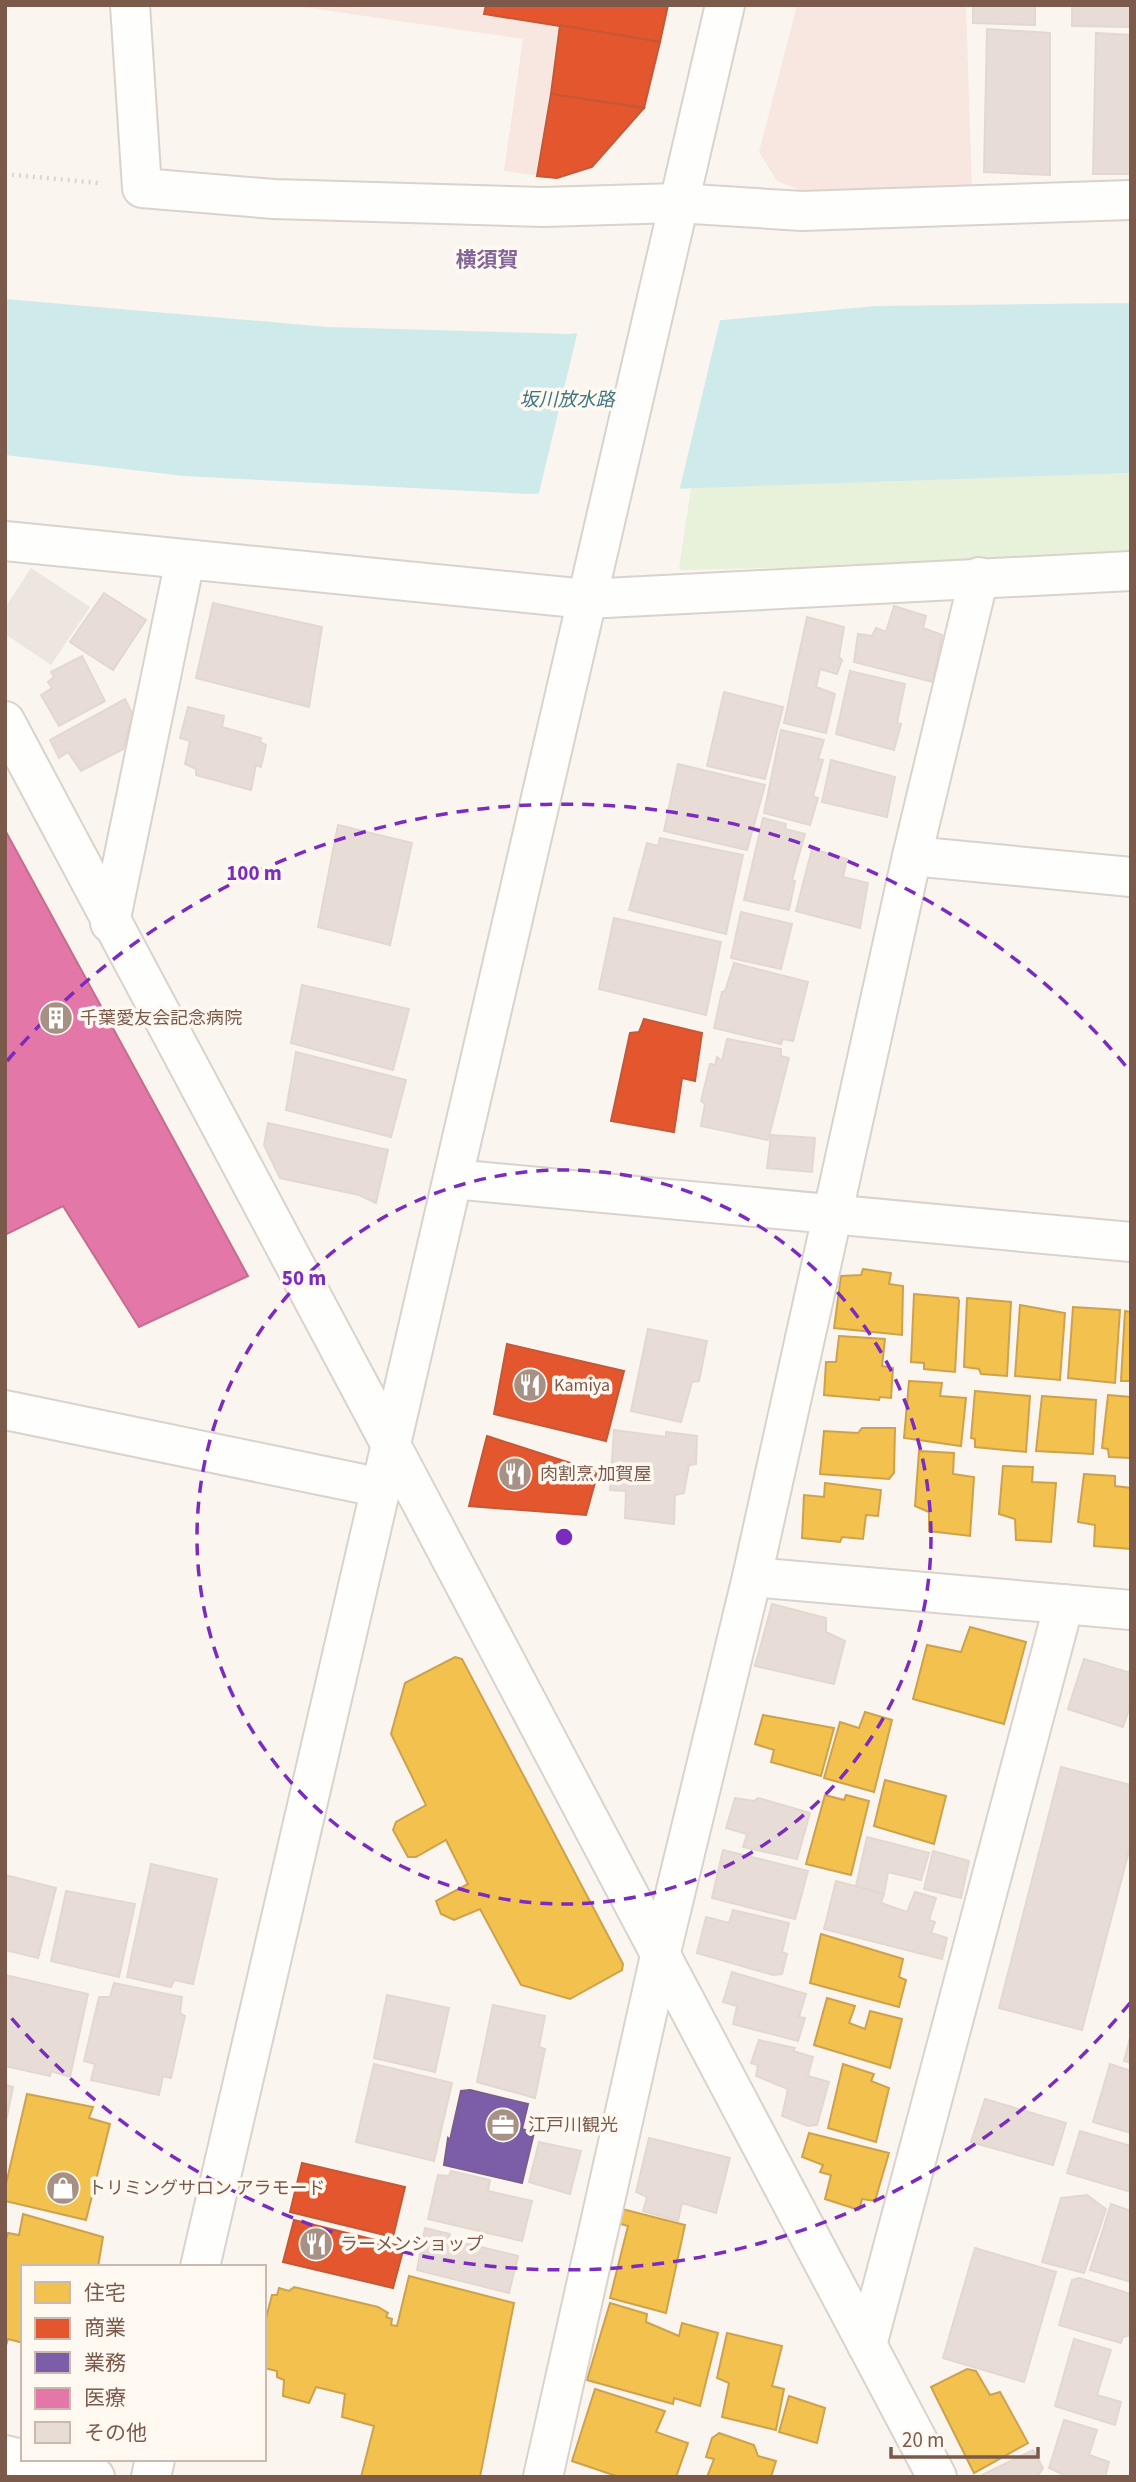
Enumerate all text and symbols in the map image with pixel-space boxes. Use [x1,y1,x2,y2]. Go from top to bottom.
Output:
district label: 横須賀 [456,245,519,275]
water label: 坂川放水路 [519,387,616,414]
text: 100 m [226,858,282,888]
building icon: 千葉愛友会記念病院 [37,999,75,1037]
place label: 千葉愛友会記念病院 [80,1006,242,1031]
text: 50 m [282,1263,326,1293]
restaurant icon: Kamiya [511,1366,549,1404]
place label: Kamiya [554,1373,610,1398]
restaurant icon: 肉割烹 加賀屋 [496,1455,534,1493]
place label: 肉割烹 加賀屋 [540,1462,652,1487]
centre of rings [552,1525,576,1549]
office icon: 江戸川観光 [484,2106,522,2144]
place label: 江戸川観光 [528,2113,618,2138]
shop icon: トリミングサロン アラモード [44,2169,82,2207]
place label: トリミングサロン アラモード [88,2176,326,2201]
restaurant icon: ラーメンショップ [297,2225,335,2263]
place label: ラーメンショップ [340,2232,483,2257]
legend [21,2265,266,2461]
text: 住宅 [84,2278,126,2308]
text: 商業 [84,2313,126,2343]
text: 業務 [84,2348,126,2378]
text: 医療 [84,2383,126,2413]
scale bar [891,2416,1038,2460]
text: その他 [84,2418,147,2448]
text: 20 m [902,2425,944,2455]

